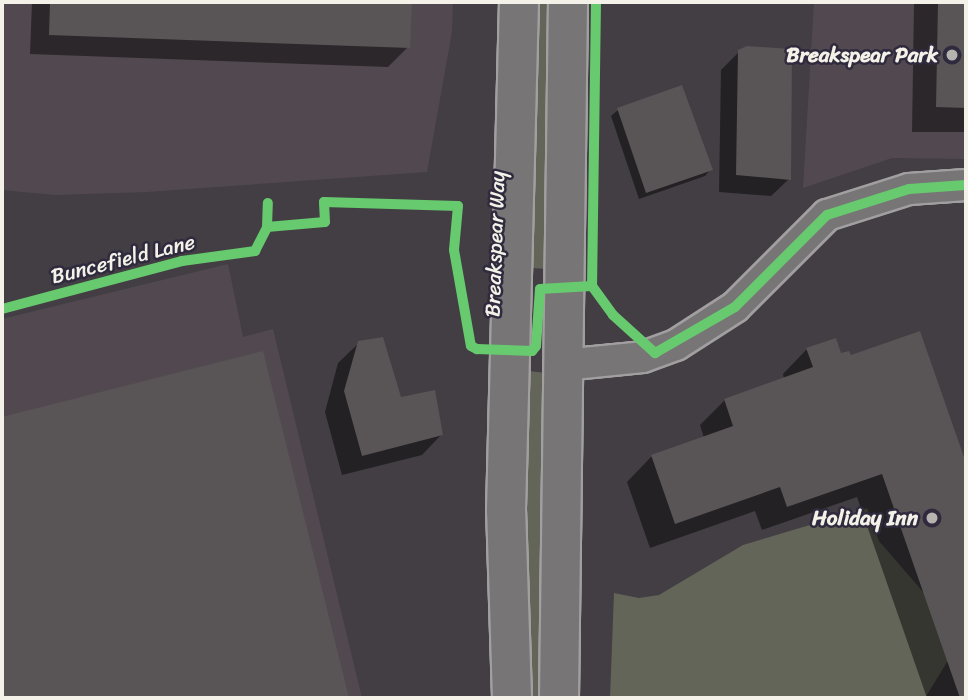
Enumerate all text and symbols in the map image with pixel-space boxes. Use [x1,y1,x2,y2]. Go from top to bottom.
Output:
place label: Breakspear Park [786,42,938,68]
marker: Breakspear Park [944,47,960,63]
street label: Breakspear Way [480,170,510,318]
street label: Buncefield Lane [48,229,198,289]
place label: Holiday Inn [812,505,918,531]
marker: Holiday Inn [924,510,940,526]

